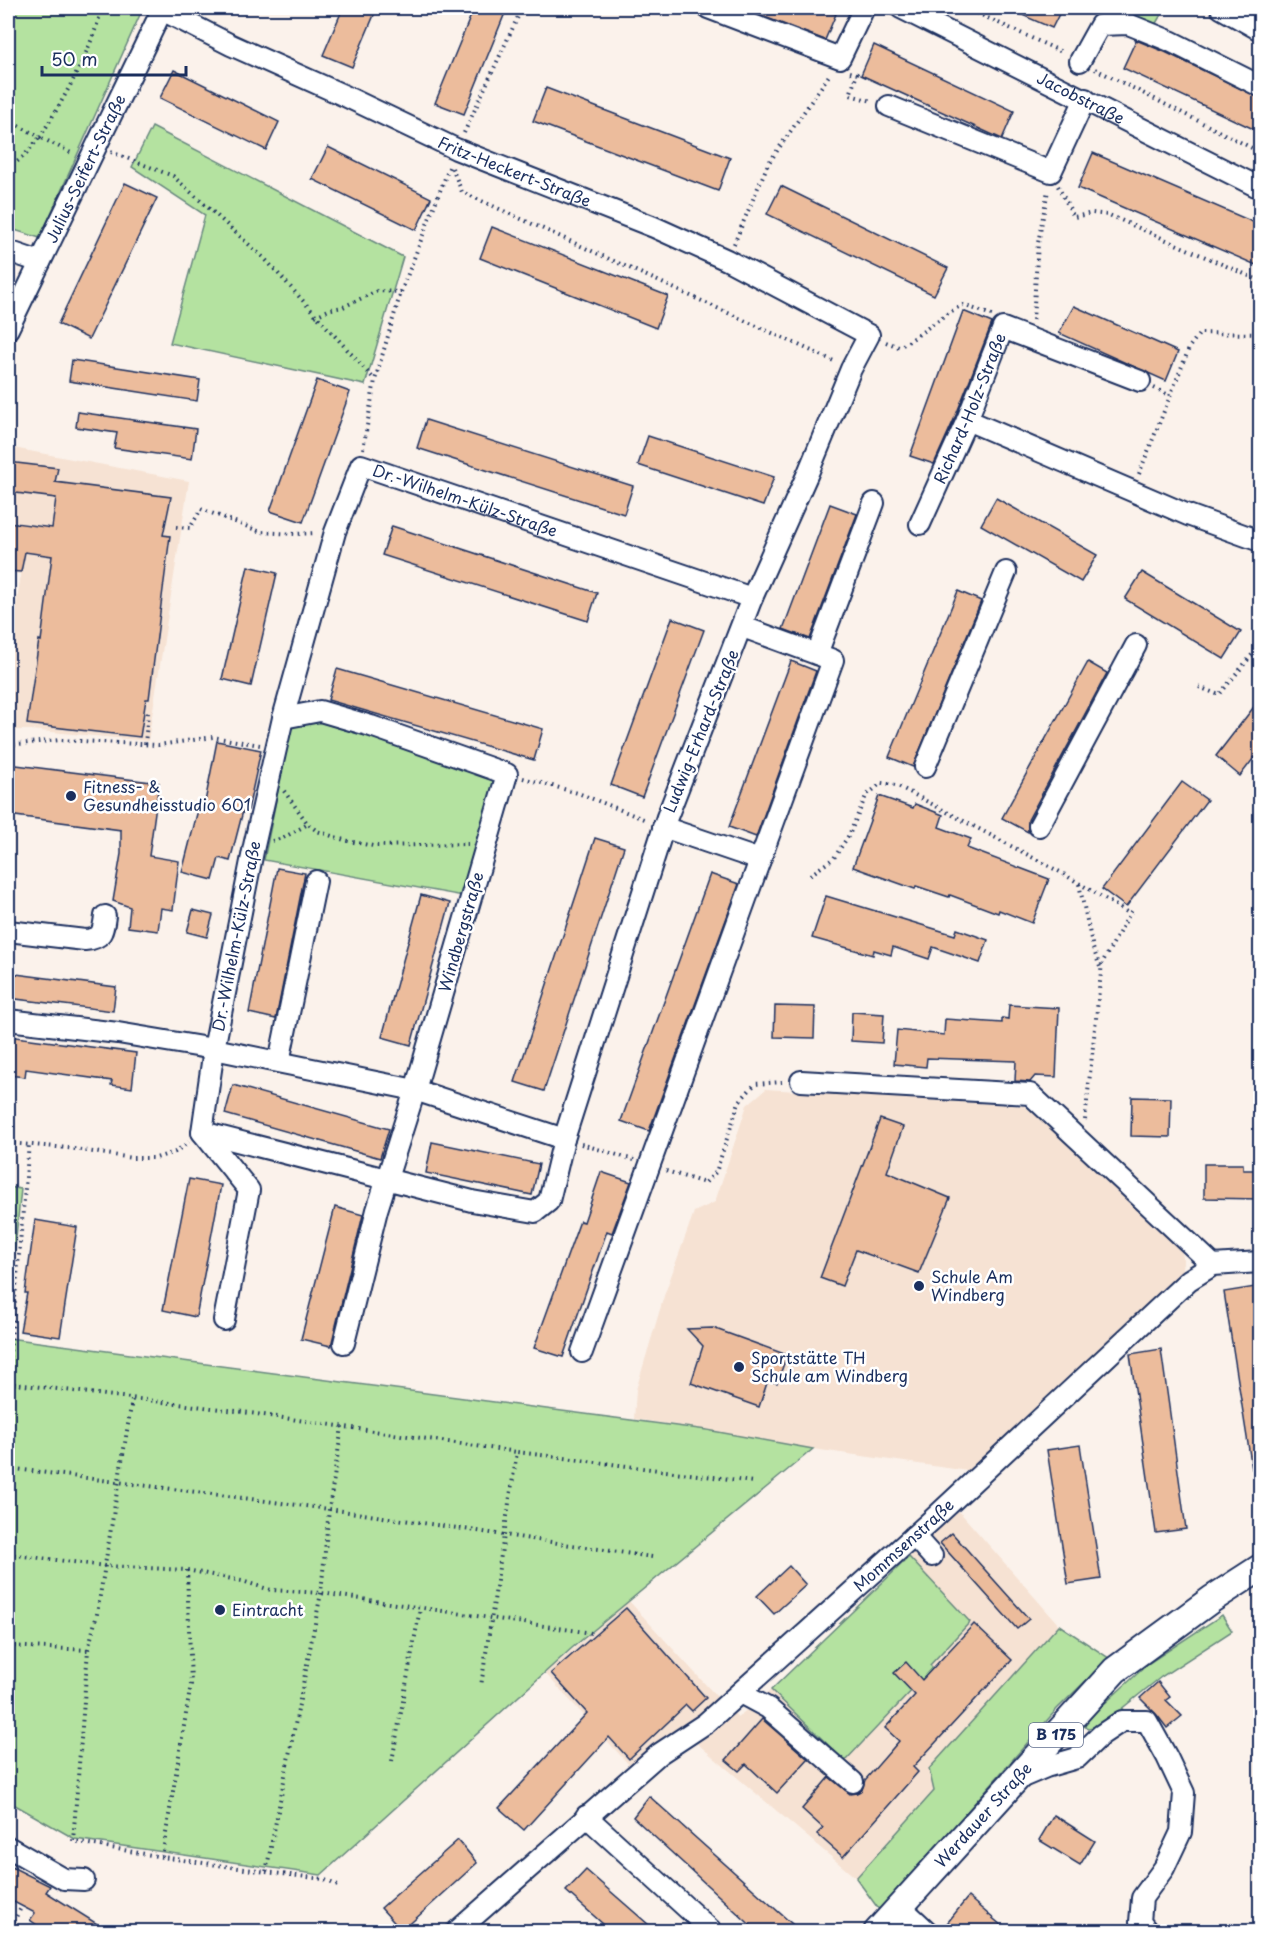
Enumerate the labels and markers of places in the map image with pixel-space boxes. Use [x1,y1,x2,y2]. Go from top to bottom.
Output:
place label: Fitness- & Gesundheisstudio 601 [83,774,251,816]
marker: Fitness- & Gesundheisstudio 601 [64,789,78,803]
place label: Schule Am Windberg [931,1264,1013,1306]
marker: Schule Am Windberg [912,1279,926,1293]
place label: Sportstätte TH Schule am Windberg [751,1345,908,1387]
marker: Sportstätte TH Schule am Windberg [732,1360,746,1374]
place label: Eintracht [232,1597,304,1621]
marker: Eintracht [213,1603,227,1617]

